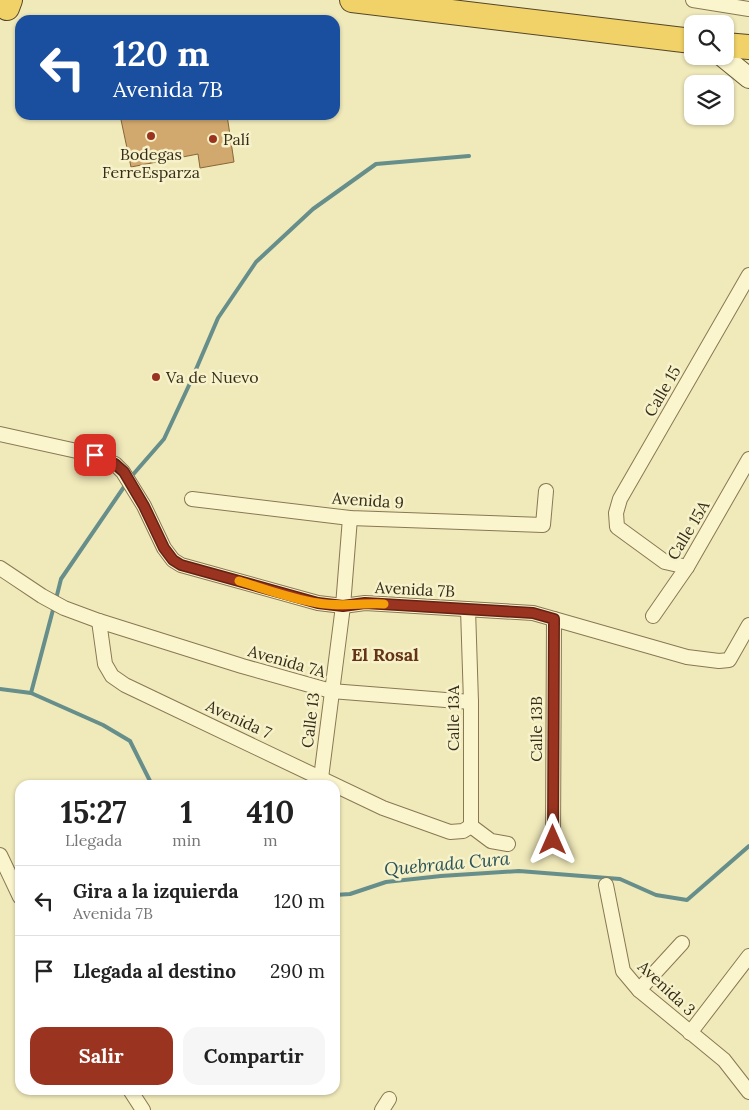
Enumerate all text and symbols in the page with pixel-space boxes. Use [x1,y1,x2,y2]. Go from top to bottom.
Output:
map controls [684,15,734,125]
button: search [684,15,734,65]
text: 120 m [113,31,210,76]
icon: left [30,35,95,100]
text: Avenida 7B [113,75,223,103]
button: layers [684,75,734,125]
place label: Palí [223,129,250,149]
marker: Bodegas FerreEsparza [145,130,157,142]
marker: Palí [207,133,219,145]
place label: Bodegas FerreEsparza [102,144,200,182]
street label: Calle 15 [639,362,685,420]
place label: Va de Nuevo [165,367,259,387]
marker: Va de Nuevo [150,371,162,383]
pin [74,434,116,476]
icon: arrive [81,441,109,469]
street label: Avenida 9 [330,487,405,512]
street label: Calle 15A [663,496,714,563]
street label: Avenida 7B [374,577,455,601]
street label: Avenida 7A [245,640,329,682]
district label: El Rosal [351,643,419,666]
street label: Calle 13A [443,684,463,751]
street label: Calle 13 [297,691,323,749]
street label: Avenida 7 [202,695,276,743]
street label: Calle 13B [526,696,546,762]
text: 15:27 [61,793,127,831]
text: 1 [181,793,193,831]
text: 410 [247,793,294,831]
position arrow [526,813,578,865]
text: Llegada [65,830,122,850]
text: min [172,830,201,850]
text: m [263,830,278,850]
water label: Quebrada Cura [383,847,511,880]
text: Gira a la izquierda [73,879,239,903]
icon: left [30,887,58,915]
text: 120 m [274,889,325,913]
text: Avenida 7B [73,903,153,923]
street label: Avenida 3 [633,956,700,1020]
icon: arrive [30,957,58,985]
text: Llegada al destino [73,959,236,983]
text: 290 m [270,959,325,983]
button: Salir [30,1027,173,1085]
button: Compartir [183,1027,325,1085]

